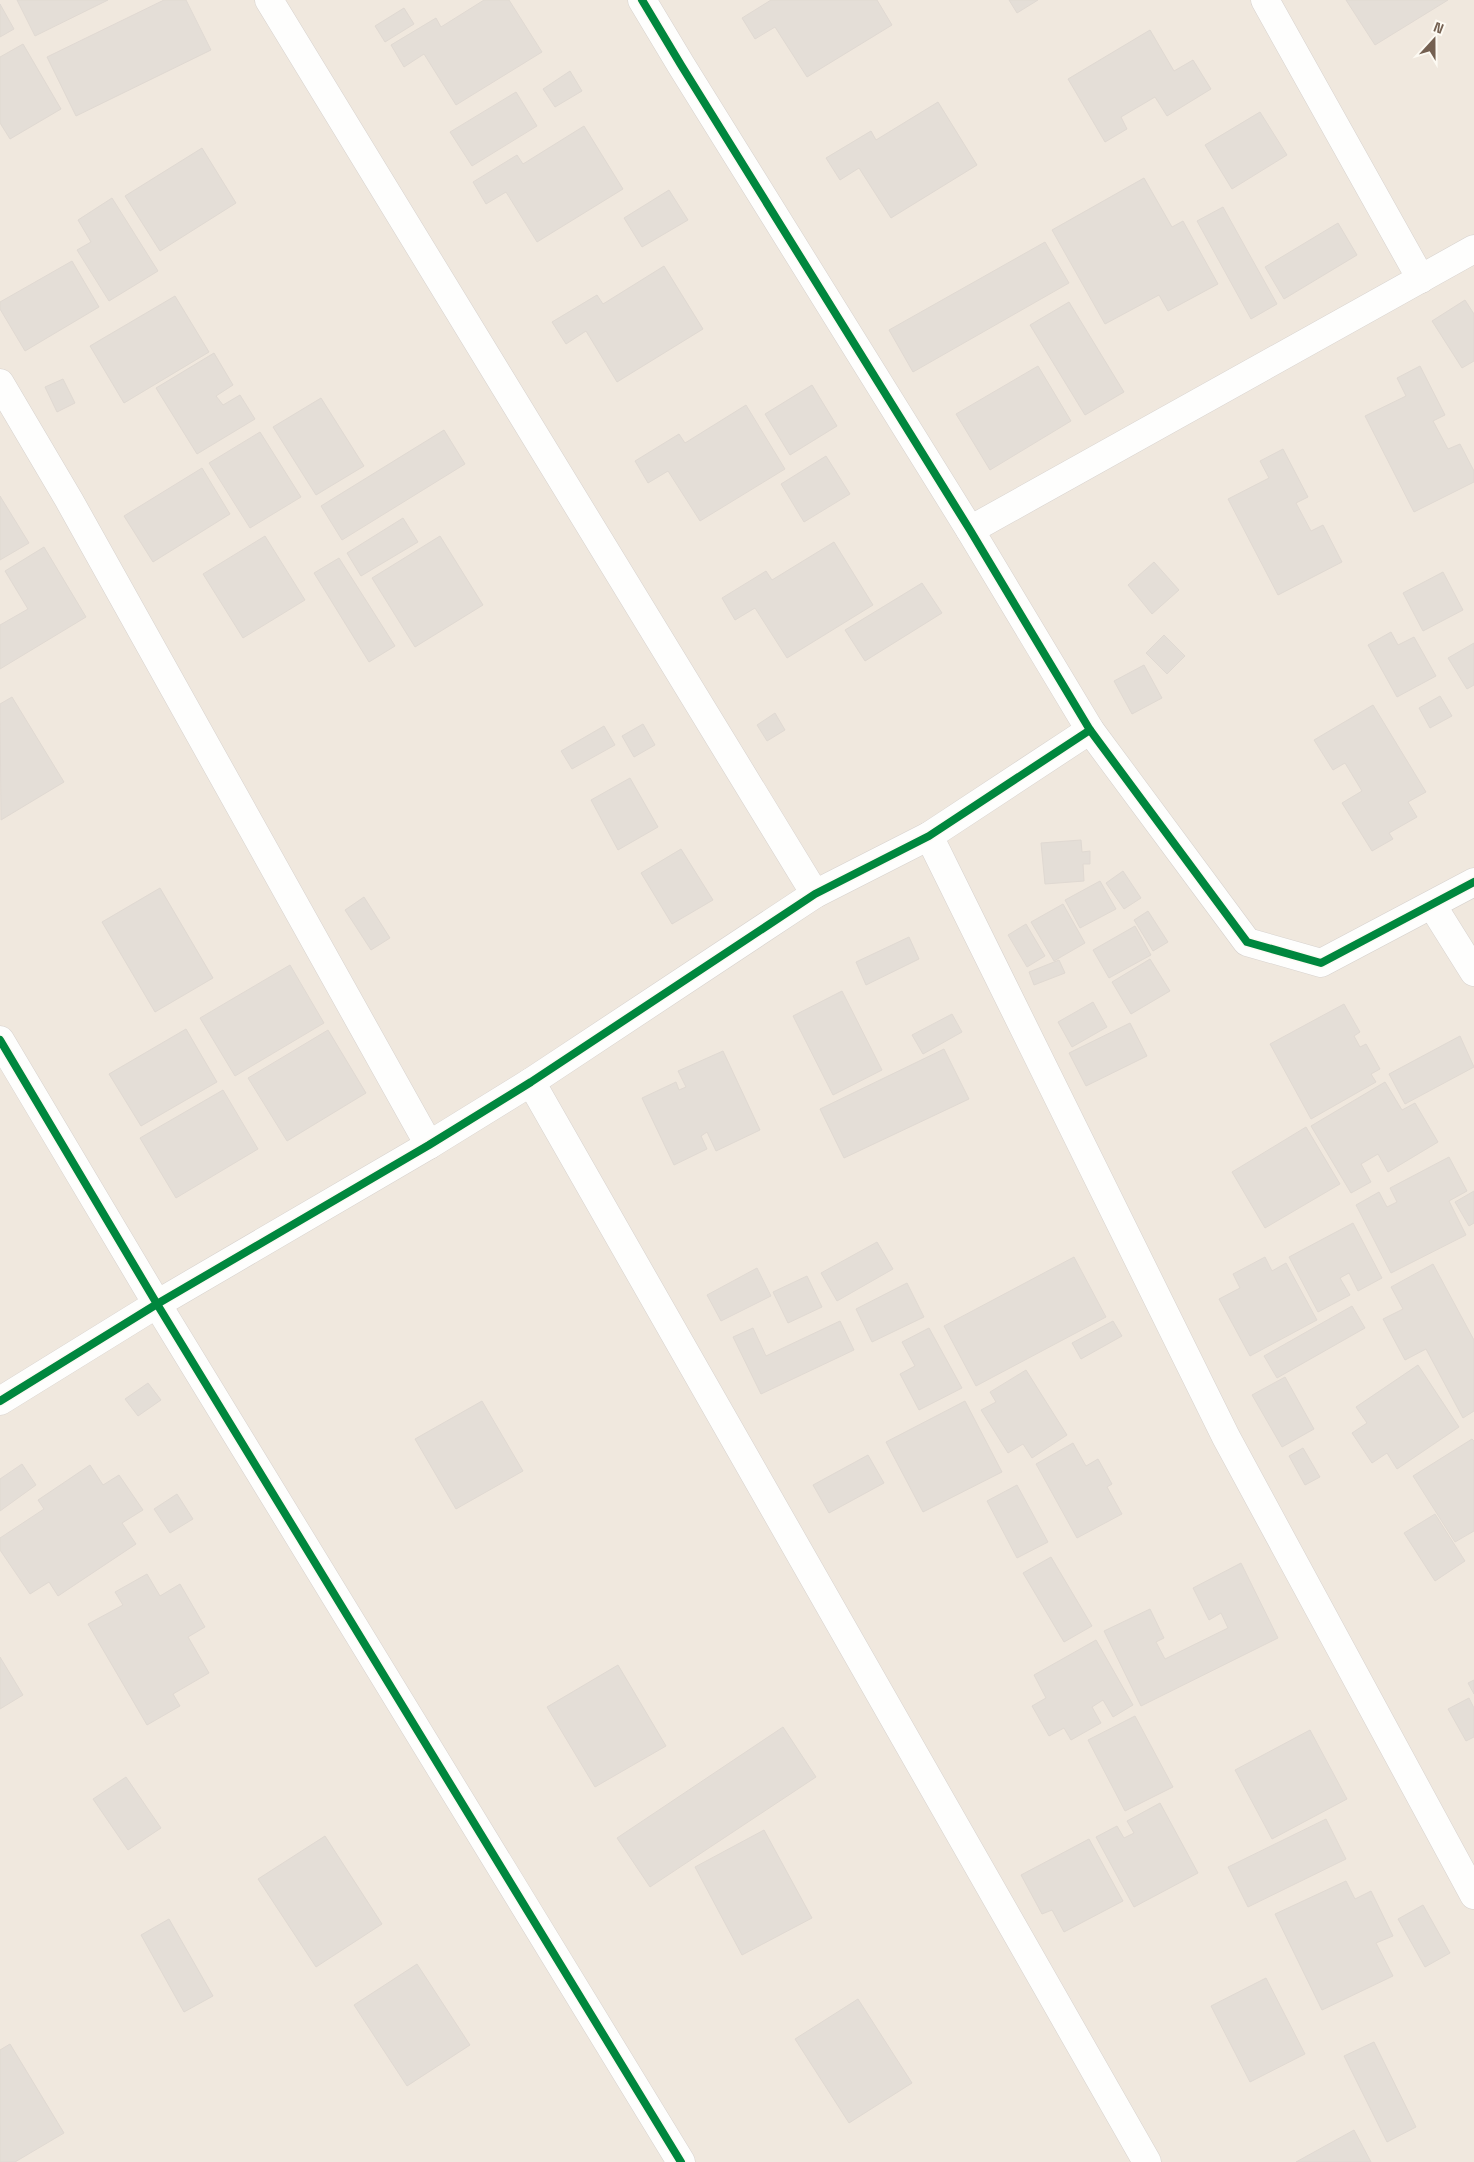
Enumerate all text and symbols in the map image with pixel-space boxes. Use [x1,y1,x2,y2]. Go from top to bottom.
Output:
north arrow [1409,15,1459,65]
text: N [1431,18,1446,38]

